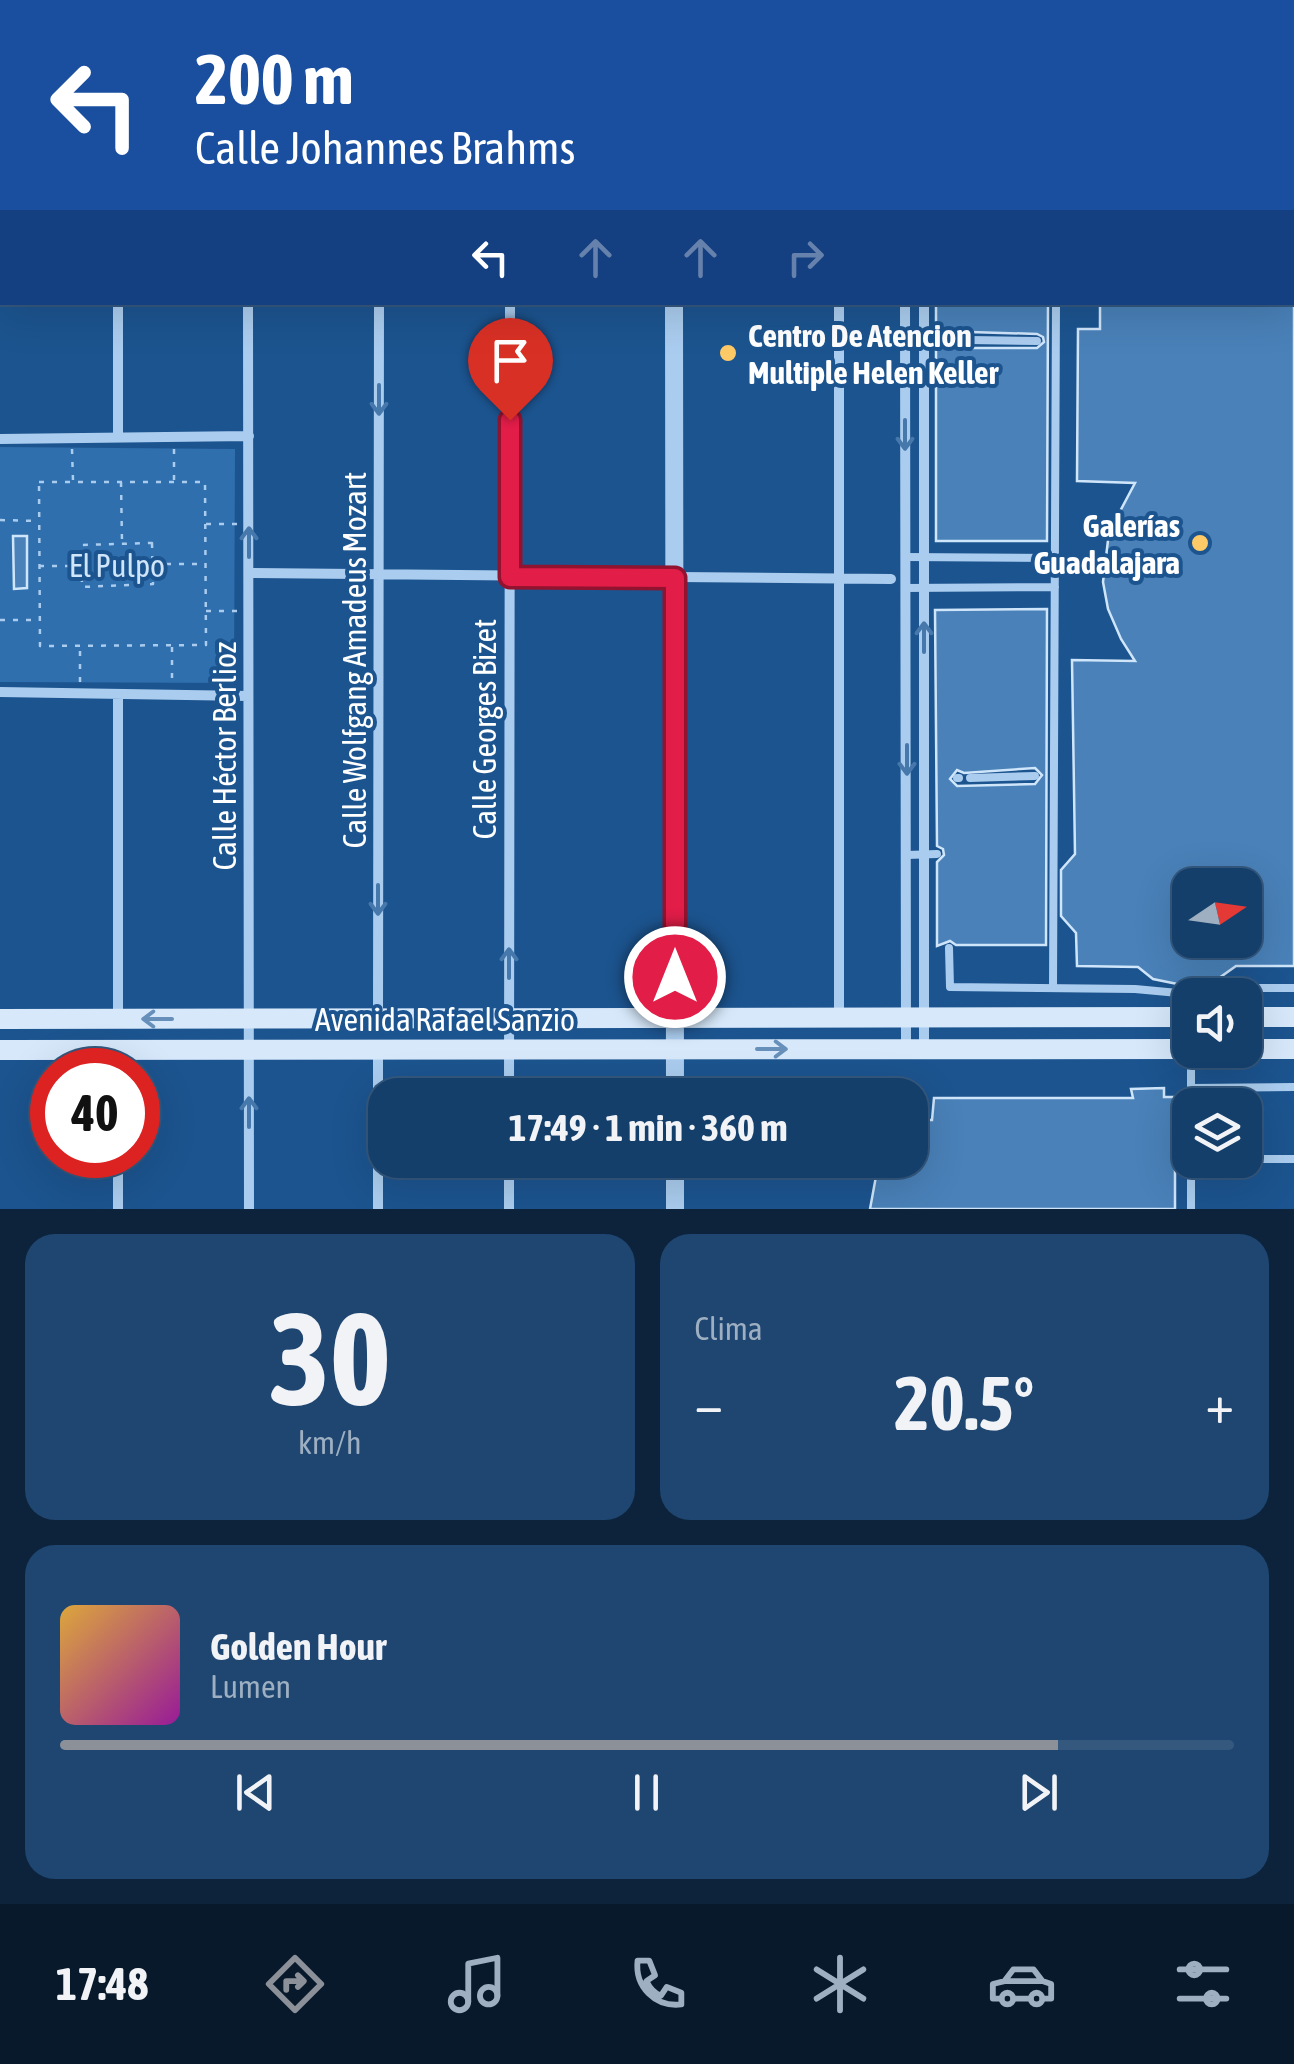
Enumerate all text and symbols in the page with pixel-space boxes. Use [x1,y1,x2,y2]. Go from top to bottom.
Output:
text: 200 m [195,39,354,119]
icon: left [30,40,160,170]
text: Calle Johannes Brahms [195,122,575,174]
icon: left [463,230,518,285]
icon: ahead [568,230,623,285]
icon: ahead [673,230,728,285]
icon: right [778,230,833,285]
place label: Centro De Atencion Multiple Helen Keller [748,317,999,391]
pin [468,318,553,421]
icon: arrive [483,333,538,388]
marker: Centro De Atencion Multiple Helen Keller [717,342,739,364]
one-way arrow [370,382,388,415]
one-way arrow [896,418,914,450]
street label: Calle Wolfgang Amadeus Mozart [336,472,373,848]
place label: Galerías Guadalajara [1033,507,1180,581]
one-way arrow [240,526,258,558]
marker: Galerías Guadalajara [1189,532,1211,554]
park label: El Pulpo [69,547,165,584]
street label: Calle Georges Bizet [466,619,503,839]
one-way arrow [914,621,934,654]
street label: Calle Héctor Berlioz [206,641,243,870]
one-way arrow [898,742,916,775]
north arrow [1172,868,1262,958]
map controls [1172,868,1262,1178]
one-way arrow [368,882,388,915]
position arrow [623,925,727,1029]
one-way arrow [500,947,518,980]
button: sound [1172,978,1262,1068]
street label: Avenida Rafael Sanzio [315,1001,575,1038]
one-way arrow [142,1010,174,1028]
one-way arrow [756,1040,788,1058]
speed limit sign: 40 [30,1048,160,1178]
button: layers [1172,1088,1262,1178]
one-way arrow [240,1096,258,1128]
text: 17:49 · 1 min · 360 m [508,1106,788,1149]
text: 30 [269,1284,391,1433]
text: Clima [695,1310,763,1347]
text: 20.5° [894,1360,1034,1446]
text: − [695,1372,723,1435]
text: + [1205,1372,1234,1435]
text: km/h [298,1424,361,1461]
text: Golden Hour [210,1625,386,1668]
text: Lumen [210,1668,291,1705]
icon: previous [228,1765,283,1820]
icon: pause [619,1765,674,1820]
icon: next [1011,1765,1066,1820]
icon: directions [260,1949,330,2019]
icon: music [442,1949,512,2019]
icon: phone [623,1949,693,2019]
icon: climate [805,1949,875,2019]
icon: car [987,1949,1057,2019]
icon: filters [1168,1949,1238,2019]
text: 17:48 [56,1958,148,2010]

